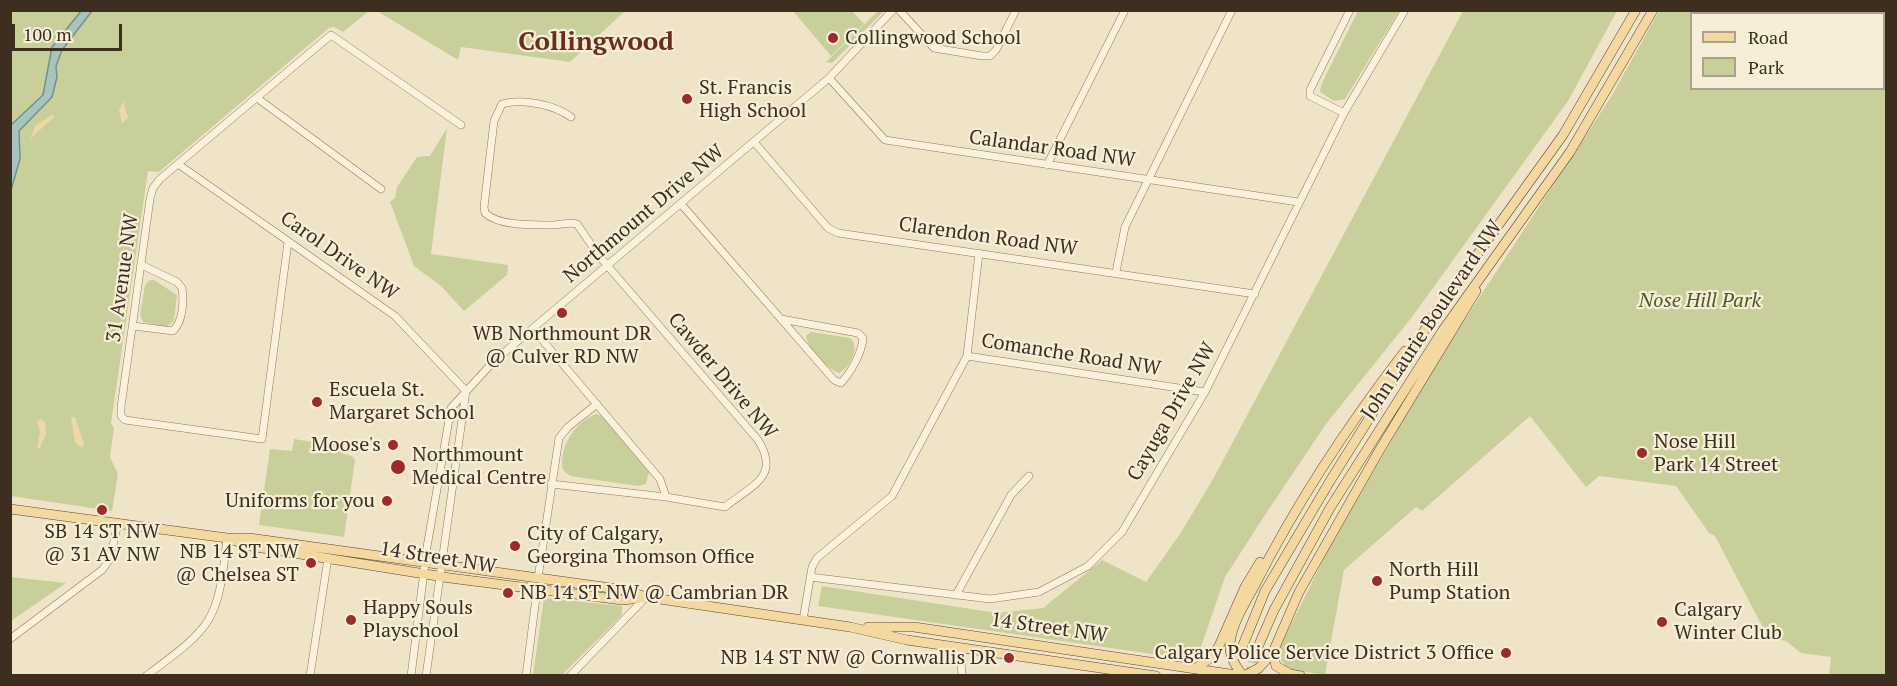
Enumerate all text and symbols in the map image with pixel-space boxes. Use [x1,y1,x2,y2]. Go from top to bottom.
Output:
scale bar [15,12,124,50]
legend [1690,12,1885,90]
text: 100 m [23,22,72,46]
text: Road [1748,25,1788,49]
place label: Collingwood School [845,26,1021,50]
district label: Collingwood [518,27,674,59]
marker: Collingwood School [826,31,840,45]
text: Park [1748,55,1784,79]
place label: St. Francis High School [699,76,807,123]
marker: St. Francis High School [680,92,694,106]
street label: Calandar Road NW [967,125,1137,173]
street label: Northmount Drive NW [559,140,729,288]
street label: Carol Drive NW [275,206,403,306]
street label: 31 Avenue NW [102,212,144,344]
street label: Clarendon Road NW [897,213,1079,261]
street label: John Laurie Boulevard NW [1356,216,1508,424]
park label: Nose Hill Park [1639,289,1761,313]
marker: WB Northmount DR @ Culver RD NW [555,306,569,320]
street label: Cawder Drive NW [662,308,782,444]
place label: WB Northmount DR @ Culver RD NW [472,322,652,369]
street label: Comanche Road NW [980,329,1162,381]
street label: Cayuga Drive NW [1123,338,1221,486]
place label: Escuela St. Margaret School [329,378,475,425]
marker: Escuela St. Margaret School [310,395,324,409]
place label: Nose Hill Park 14 Street [1654,430,1778,477]
place label: Moose's [311,433,381,457]
marker: Moose's [386,438,400,452]
place label: Northmount Medical Centre [412,443,546,490]
marker: Nose Hill Park 14 Street [1635,446,1649,460]
marker: Northmount Medical Centre [389,458,407,476]
place label: Uniforms for you [225,489,375,513]
marker: Uniforms for you [380,494,394,508]
marker: SB 14 ST NW @ 31 AV NW [95,503,109,517]
place label: SB 14 ST NW @ 31 AV NW [44,520,160,567]
place label: City of Calgary, Georgina Thomson Office [527,522,754,569]
street label: 14 Street NW [378,537,498,579]
marker: City of Calgary, Georgina Thomson Office [508,539,522,553]
place label: NB 14 ST NW @ Chelsea ST [175,540,299,587]
marker: NB 14 ST NW @ Chelsea ST [304,556,318,570]
place label: North Hill Pump Station [1389,558,1510,605]
marker: North Hill Pump Station [1370,574,1384,588]
place label: NB 14 ST NW @ Cambrian DR [520,581,789,605]
marker: NB 14 ST NW @ Cambrian DR [501,586,515,600]
place label: Happy Souls Playschool [363,596,473,643]
place label: Calgary Winter Club [1674,598,1782,645]
street label: 14 Street NW [989,608,1109,648]
marker: Happy Souls Playschool [344,613,358,627]
marker: Calgary Winter Club [1655,615,1669,629]
place label: Calgary Police Service District 3 Office [1155,641,1494,665]
place label: NB 14 ST NW @ Cornwallis DR [721,646,997,670]
marker: Calgary Police Service District 3 Office [1499,646,1513,660]
marker: NB 14 ST NW @ Cornwallis DR [1002,651,1016,665]

